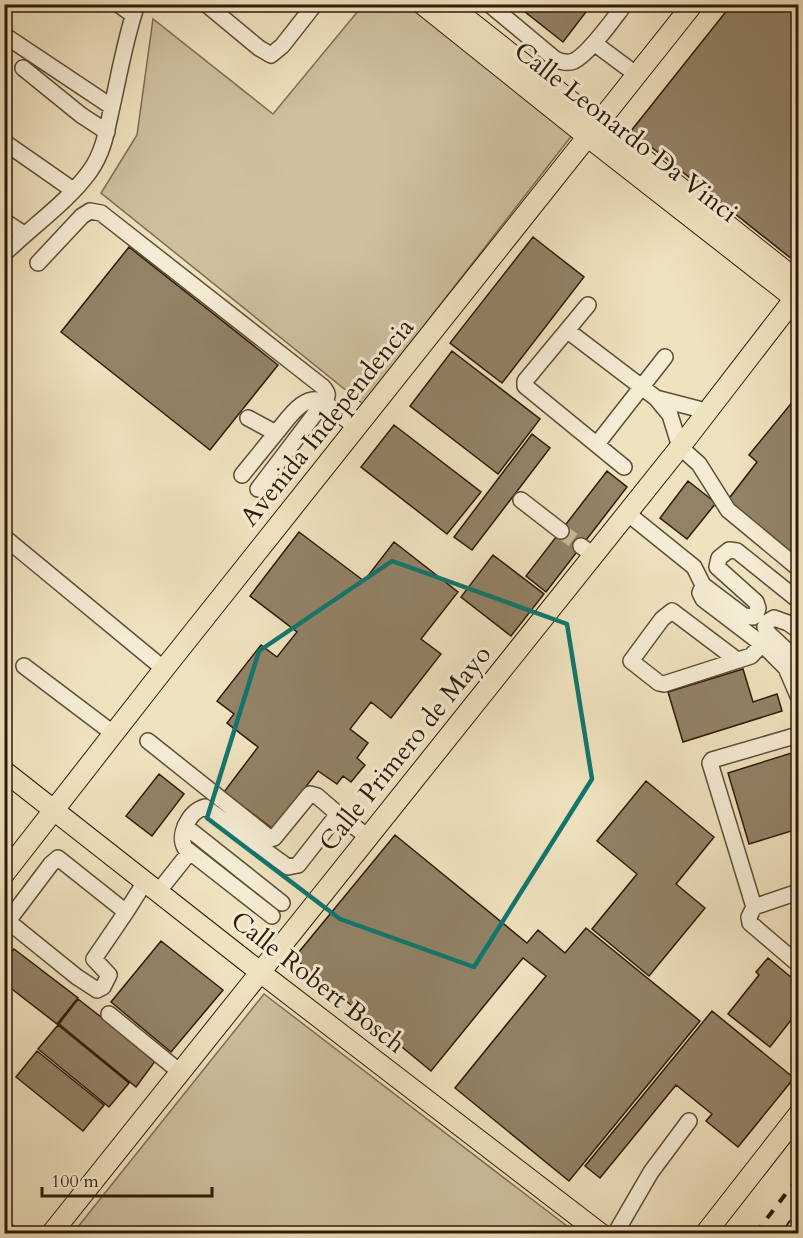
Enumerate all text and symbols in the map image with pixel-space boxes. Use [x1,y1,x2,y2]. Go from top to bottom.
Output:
street label: Calle Leonardo Da Vinci [507,34,745,230]
street label: Avenida Independencia [232,311,422,533]
street label: Calle Primero de Mayo [311,638,499,858]
street label: Calle Robert Bosch [224,903,412,1061]
scale bar [42,1160,212,1198]
text: 100 m [51,1169,99,1194]

